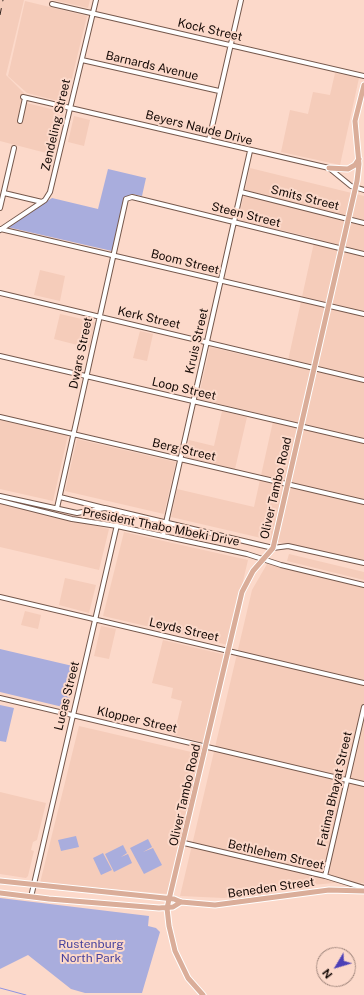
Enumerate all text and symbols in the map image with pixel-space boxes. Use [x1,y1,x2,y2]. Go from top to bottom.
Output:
street label: Kock Street [176,16,244,44]
street label: Barnards Avenue [104,48,200,84]
street label: Zendeling Street [38,78,74,172]
street label: Beyers Naude Drive [144,108,254,148]
street label: Smits Street [269,183,341,213]
street label: Steen Street [210,199,282,231]
street label: Boom Street [149,247,221,277]
street label: Kerk Street [116,304,182,332]
street label: Kruis Street [182,307,212,375]
street label: Dwars Street [66,316,96,390]
street label: Loop Street [151,375,217,403]
street label: Berg Street [151,436,217,464]
street label: Oliver Tambo Road [257,436,295,540]
street label: President Thabo Mbeki Drive [81,505,241,549]
street label: Leyds Street [148,615,220,645]
street label: Lucas Street [51,660,83,732]
street label: Klopper Street [95,704,179,736]
street label: Fatima Bhayat Street [315,730,355,848]
street label: Oliver Tambo Road [166,743,204,847]
street label: Bethlehem Street [226,837,326,873]
street label: Beneden Street [227,875,315,901]
park label: Rustenburg North Park [58,937,124,965]
north arrow [316,947,356,987]
text: N [320,967,335,981]

